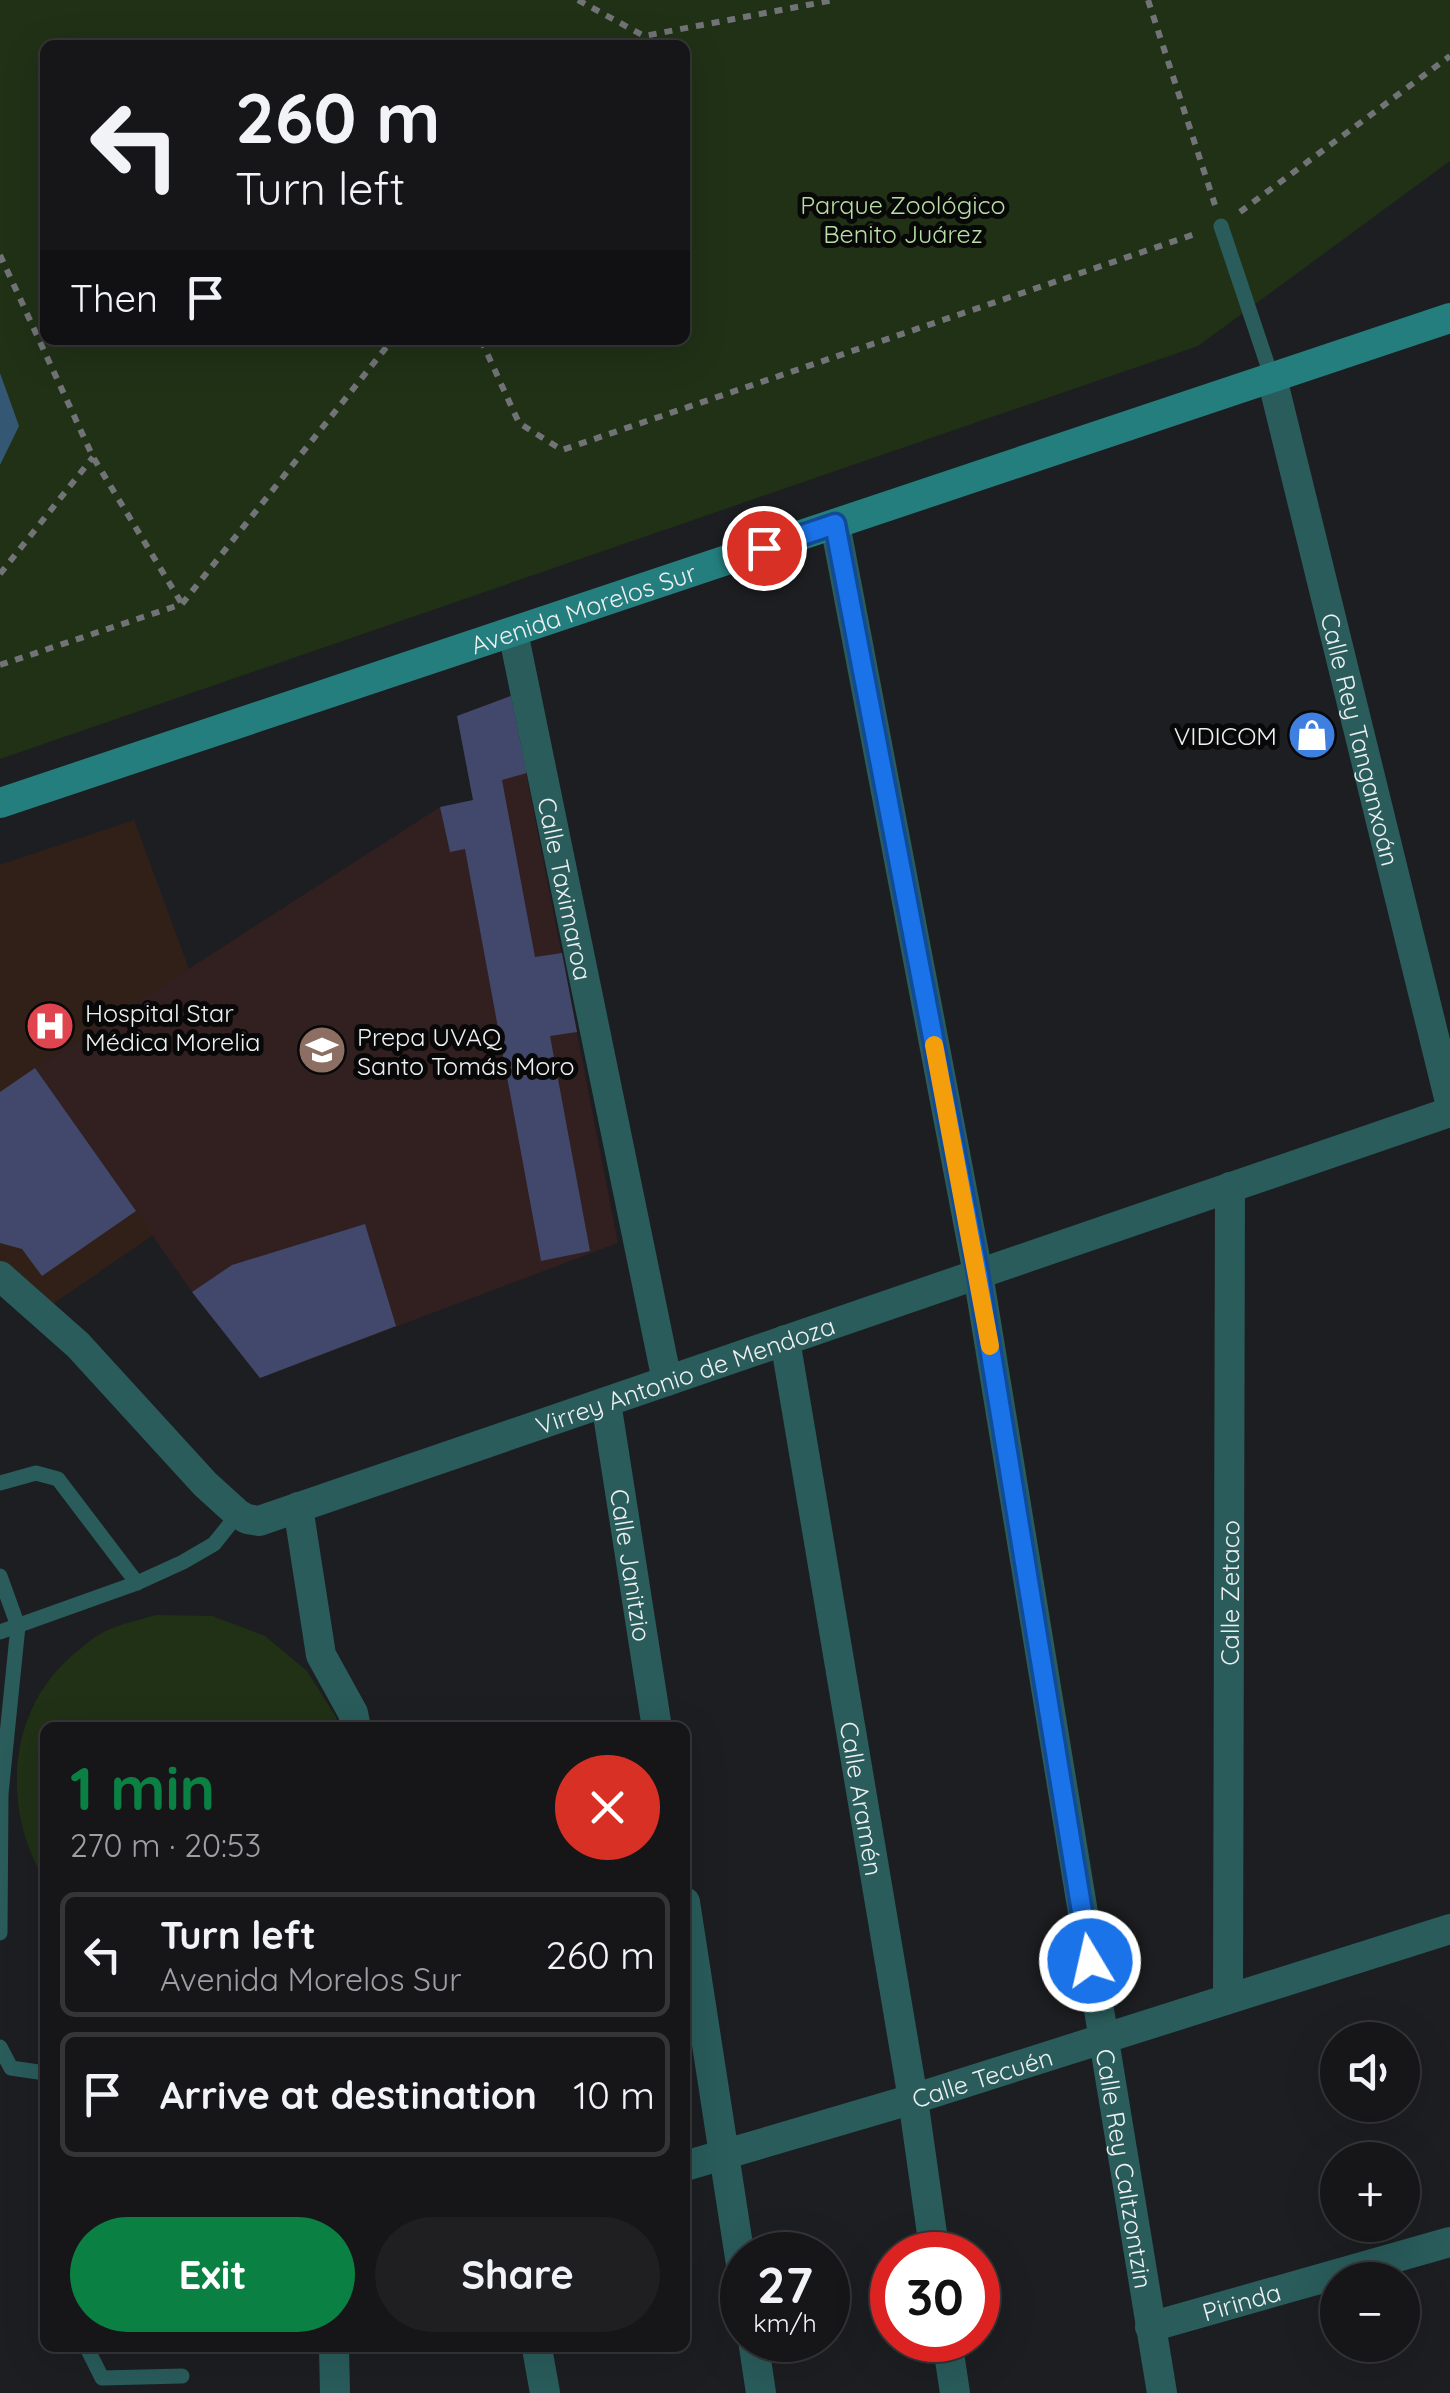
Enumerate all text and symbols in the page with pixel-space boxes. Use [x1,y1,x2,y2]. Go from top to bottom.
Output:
text: 260 m [235,73,441,161]
icon: left [70,80,200,210]
text: Turn left [235,160,405,216]
park label: Parque Zoológico Benito Juárez [800,189,1006,249]
icon: arrive [178,270,233,325]
text: Then [70,274,158,322]
pin [722,506,807,591]
icon: arrive [737,521,792,576]
street label: Avenida Morelos Sur [466,556,700,660]
street label: Calle Rey Tanganxoán [1315,610,1407,869]
shop icon: VIDICOM [1286,709,1338,761]
place label: VIDICOM [1174,720,1277,751]
street label: Calle Taximaroa [532,794,600,983]
place label: Hospital Star Médica Morelia [85,997,260,1057]
hospital icon: Hospital Star Médica Morelia [24,1000,76,1052]
place label: Prepa UVAQ Santo Tomás Moro [357,1021,575,1081]
school or university icon: Prepa UVAQ Santo Tomás Moro [296,1024,348,1076]
street label: Virrey Antonio de Mendoza [531,1309,839,1440]
street label: Calle Janitzio [604,1487,659,1643]
street label: Calle Zetaco [1213,1520,1245,1666]
street label: Calle Aramén [834,1719,891,1878]
text: 1 min [70,1750,215,1825]
button: close [555,1755,660,1860]
text: 270 m · 20:53 [70,1825,261,1865]
position arrow [1038,1909,1142,2013]
text: Turn left [160,1911,316,1959]
icon: left [75,1927,130,1982]
text: 260 m [546,1931,655,1979]
text: Avenida Morelos Sur [160,1959,462,1999]
map controls [1320,2022,1420,2362]
button: sound [1320,2022,1420,2122]
street label: Calle Tecuén [908,2040,1056,2114]
street label: Calle Rey Caltzontzin [1090,2046,1160,2291]
icon: arrive [75,2067,130,2122]
text: Arrive at destination [160,2071,537,2119]
text: 10 m [573,2071,655,2119]
button: + [1320,2142,1420,2242]
button: Exit [70,2217,355,2332]
button: Share [375,2217,660,2332]
speed limit sign: 30 [870,2232,1000,2362]
text: 27 [757,2253,813,2316]
button: − [1320,2262,1420,2362]
street label: Pirinda [1199,2275,1284,2327]
text: km/h [753,2307,817,2338]

